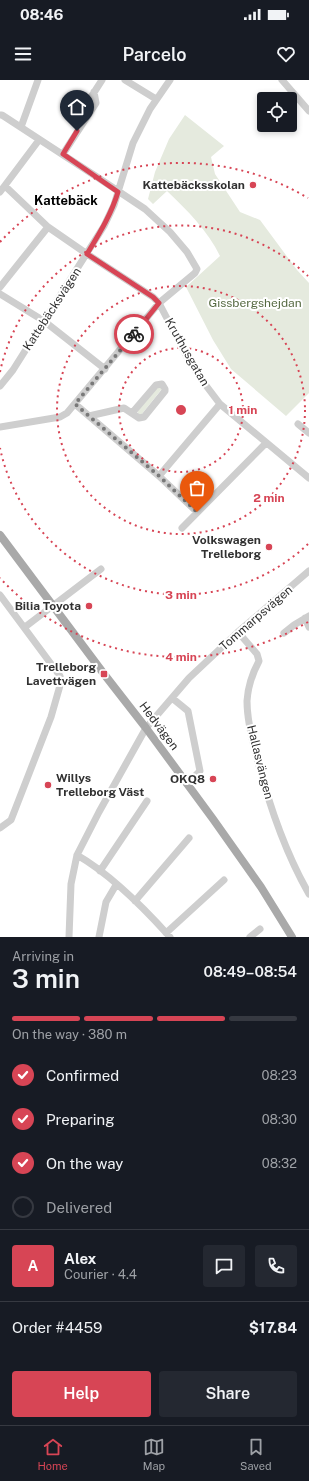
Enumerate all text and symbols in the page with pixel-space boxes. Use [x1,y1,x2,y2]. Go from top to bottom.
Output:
text: 08:46 [20,6,63,23]
icon: menu [12,43,34,65]
icon: heart [275,43,297,65]
text: Parcelo [122,44,187,65]
pin [60,90,94,131]
map controls [257,92,297,132]
button: locate [257,92,297,132]
icon: home [66,96,88,118]
place label: Kattebäcksskolan [142,178,245,192]
marker: Kattebäcksskolan [248,180,258,190]
district label: Kattebäck [34,193,98,208]
street label: Kattebäcksvägen [20,265,84,353]
park label: Gissbergshejdan [208,296,302,310]
courier [114,314,154,354]
street label: Kruthusgatan [162,315,212,389]
icon: bike [123,323,145,345]
centre of rings [174,403,188,417]
text: 1 min [229,403,257,417]
pin [180,471,214,512]
icon: bag [186,477,208,499]
text: 2 min [253,491,285,505]
place label: Volkswagen Trelleborg [192,533,261,561]
marker: Volkswagen Trelleborg [264,542,274,552]
street label: Tommarpsvägen [217,583,295,653]
text: 3 min [165,588,197,602]
place label: Bilia Toyota [15,599,81,613]
marker: Bilia Toyota [84,601,94,611]
text: 4 min [165,650,197,664]
place label: Trelleborg Lavettvägen [26,660,96,688]
marker: Trelleborg Lavettvägen [99,669,109,679]
street label: Hedvägen [136,699,182,753]
street label: Hallasvängen [244,723,276,801]
place label: Willys Trelleborg Väst [56,771,144,799]
place label: OKQ8 [170,772,205,786]
marker: OKQ8 [208,774,218,784]
marker: Willys Trelleborg Väst [43,780,53,790]
text: Arriving in [12,949,74,964]
text: 3 min [12,963,80,994]
text: 08:49–08:54 [204,963,297,980]
text: On the way · 380 m [12,1027,127,1042]
icon: check [12,1064,34,1086]
text: Confirmed [46,1067,119,1084]
text: 08:23 [262,1068,297,1083]
icon: check [12,1108,34,1130]
text: Preparing [46,1111,115,1128]
text: 08:30 [262,1112,297,1127]
icon: check [12,1152,34,1174]
text: On the way [46,1155,123,1172]
text: 08:32 [262,1156,297,1171]
text: Delivered [46,1199,112,1216]
button: chat [203,1245,245,1287]
button: phone [255,1245,297,1287]
text: Alex [64,1250,96,1267]
text: A [28,1257,38,1274]
text: Courier · 4.4 [64,1267,137,1282]
text: Order #4459 [12,1319,102,1336]
text: $17.84 [249,1319,297,1336]
button: Help [12,1371,151,1417]
button: Share [159,1371,297,1417]
tab: Home [37,1436,68,1472]
tab: Map [143,1436,165,1472]
tab: Saved [240,1436,272,1472]

